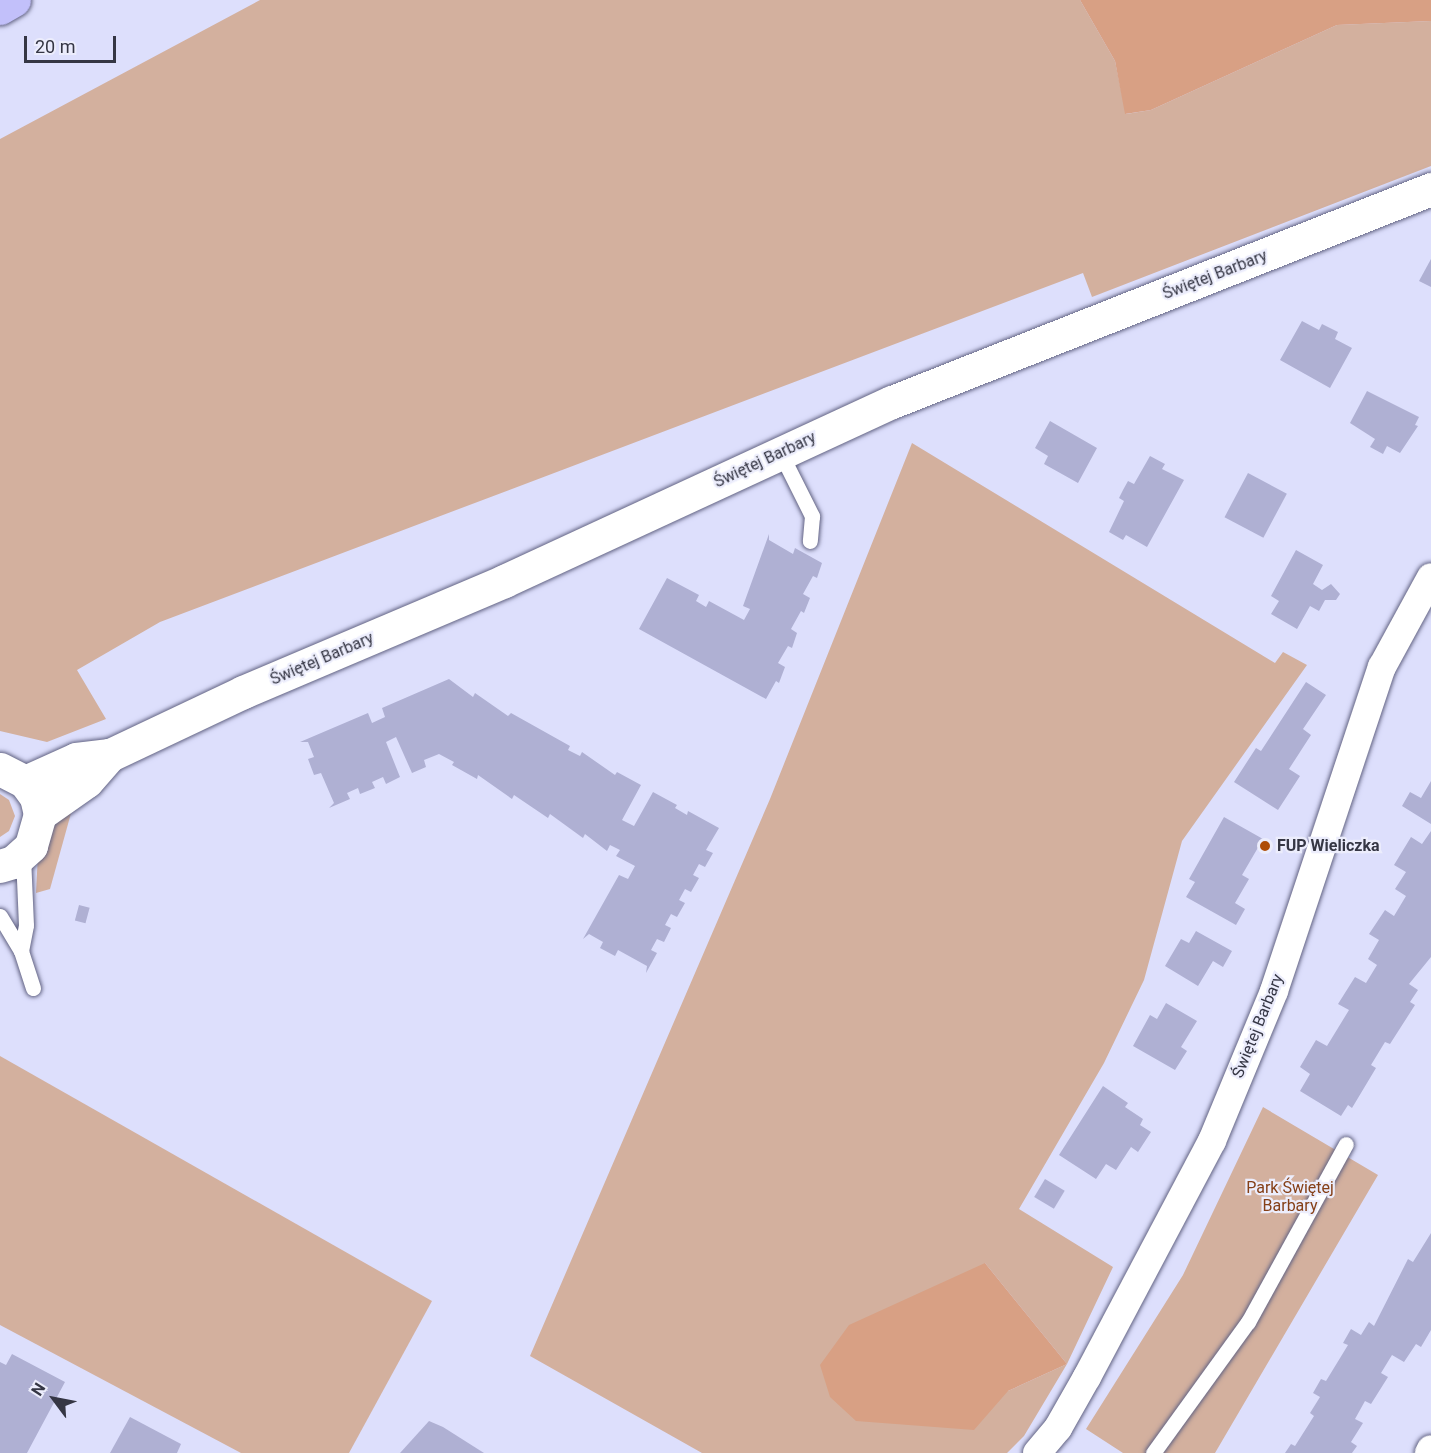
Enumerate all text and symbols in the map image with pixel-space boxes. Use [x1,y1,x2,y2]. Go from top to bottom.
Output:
scale bar [27,24,118,62]
text: 20 m [35,36,75,57]
street label: Świętej Barbary [1160,246,1270,304]
street label: Świętej Barbary [711,428,819,492]
street label: Świętej Barbary [267,629,377,689]
place label: FUP Wieliczka [1277,836,1380,856]
marker: FUP Wieliczka [1258,839,1272,853]
street label: Świętej Barbary [1228,971,1288,1081]
park label: Park Świętej Barbary [1246,1178,1334,1216]
north arrow [24,1369,84,1429]
text: N [27,1379,49,1399]

